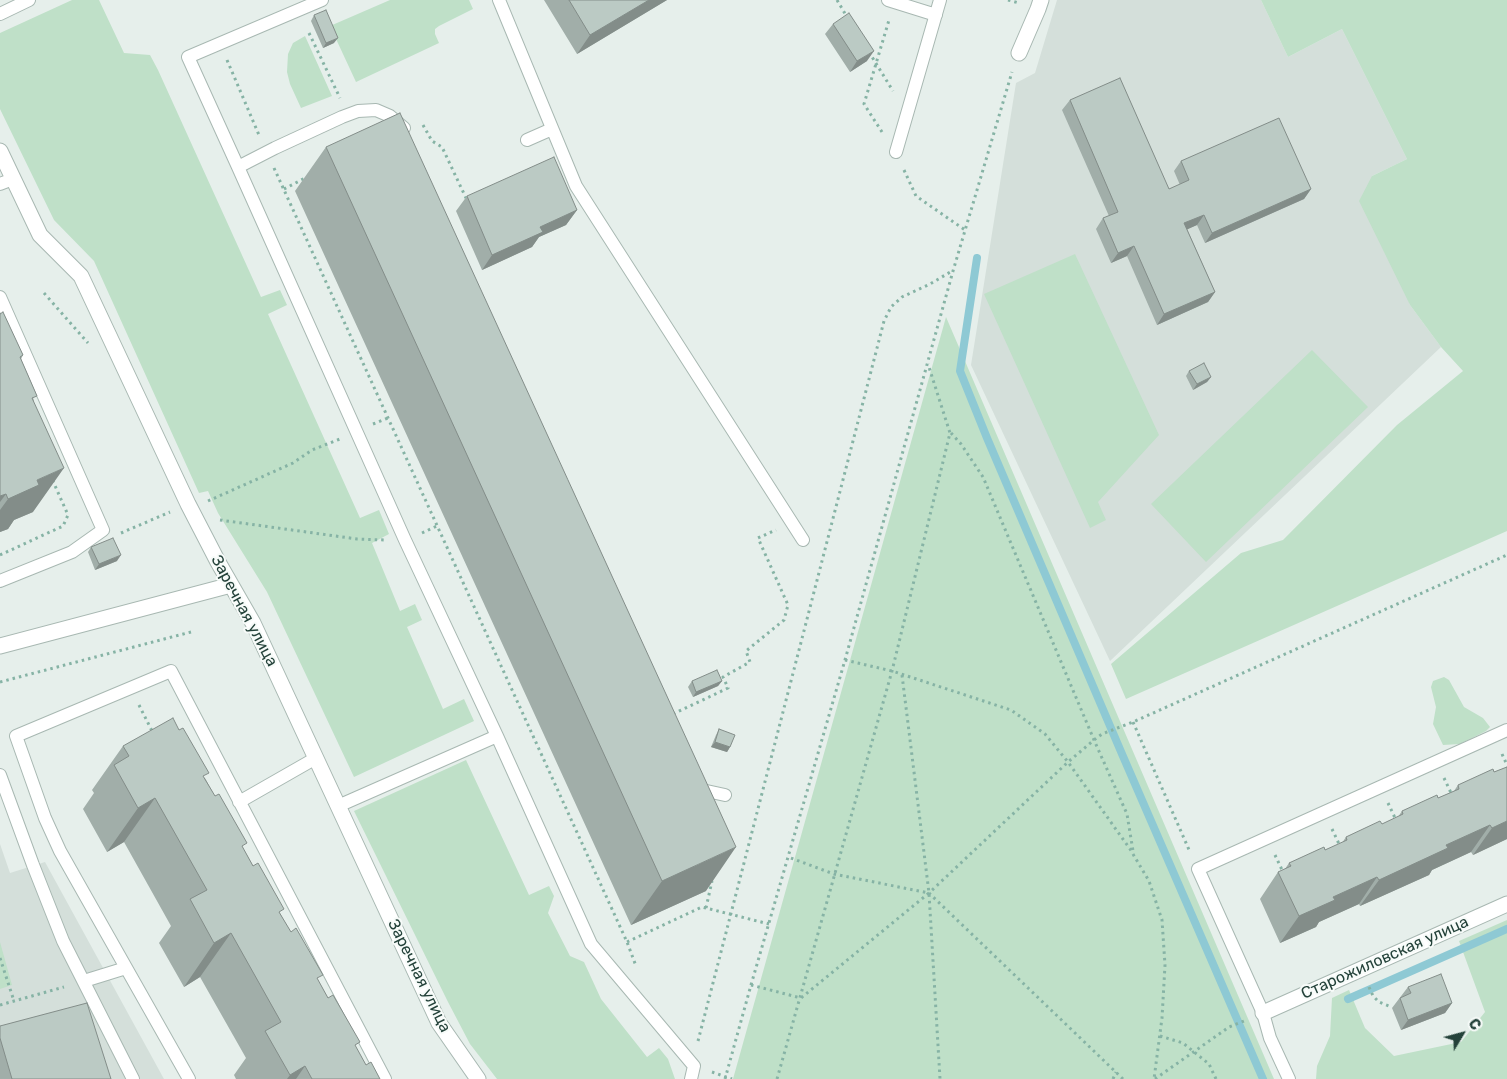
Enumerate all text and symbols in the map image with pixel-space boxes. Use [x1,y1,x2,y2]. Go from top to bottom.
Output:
street label: Заречная улица [207,552,281,670]
street label: Старожиловская улица [1298,912,1472,1004]
street label: Заречная улица [383,916,455,1036]
north arrow [1437,1009,1487,1059]
text: С [1465,1016,1484,1034]

